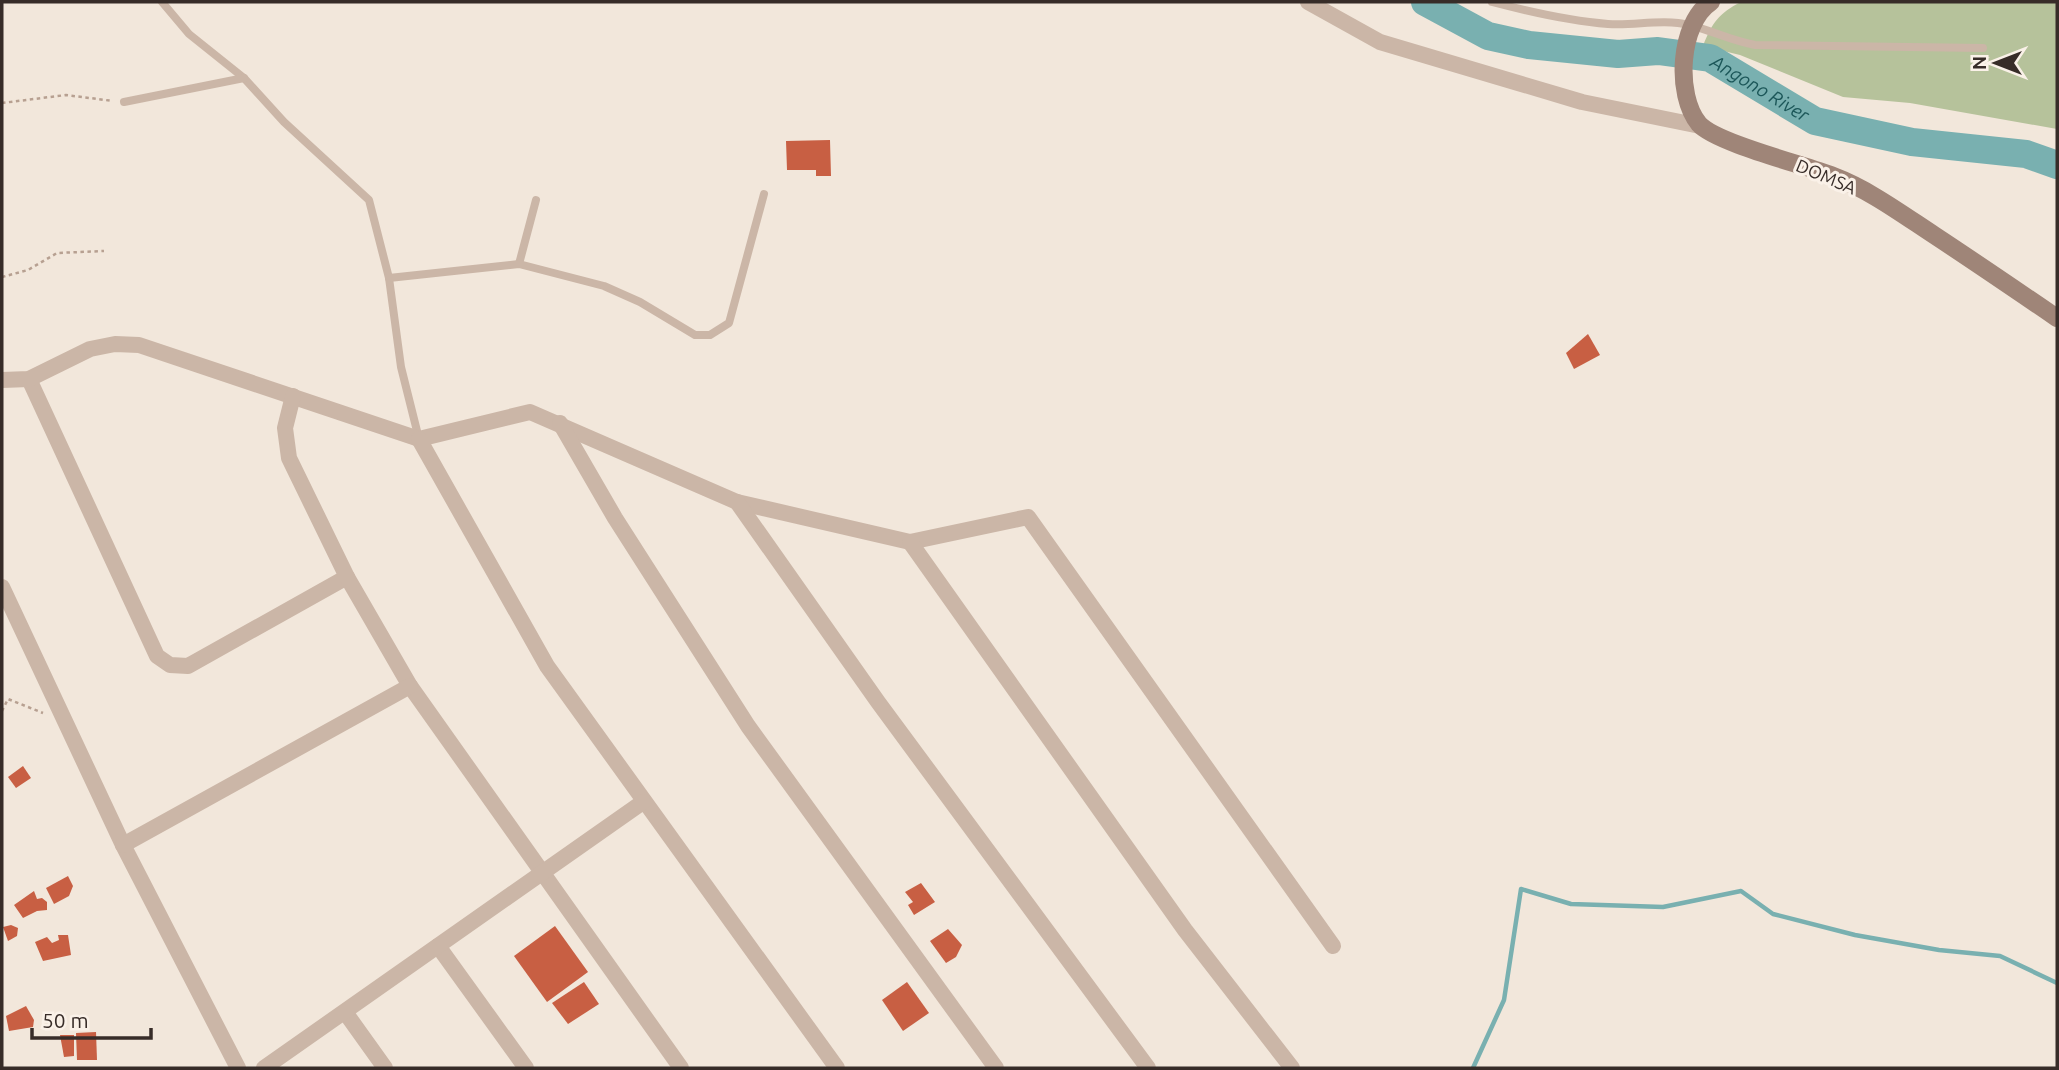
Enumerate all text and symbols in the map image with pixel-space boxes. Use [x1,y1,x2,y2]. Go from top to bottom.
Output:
north arrow [1961,28,2031,98]
water label: Angono River [1706,50,1814,126]
text: N [1968,56,1990,70]
street label: DOMSA [1793,154,1860,198]
scale bar [32,996,150,1040]
text: 50 m [42,1008,89,1032]

